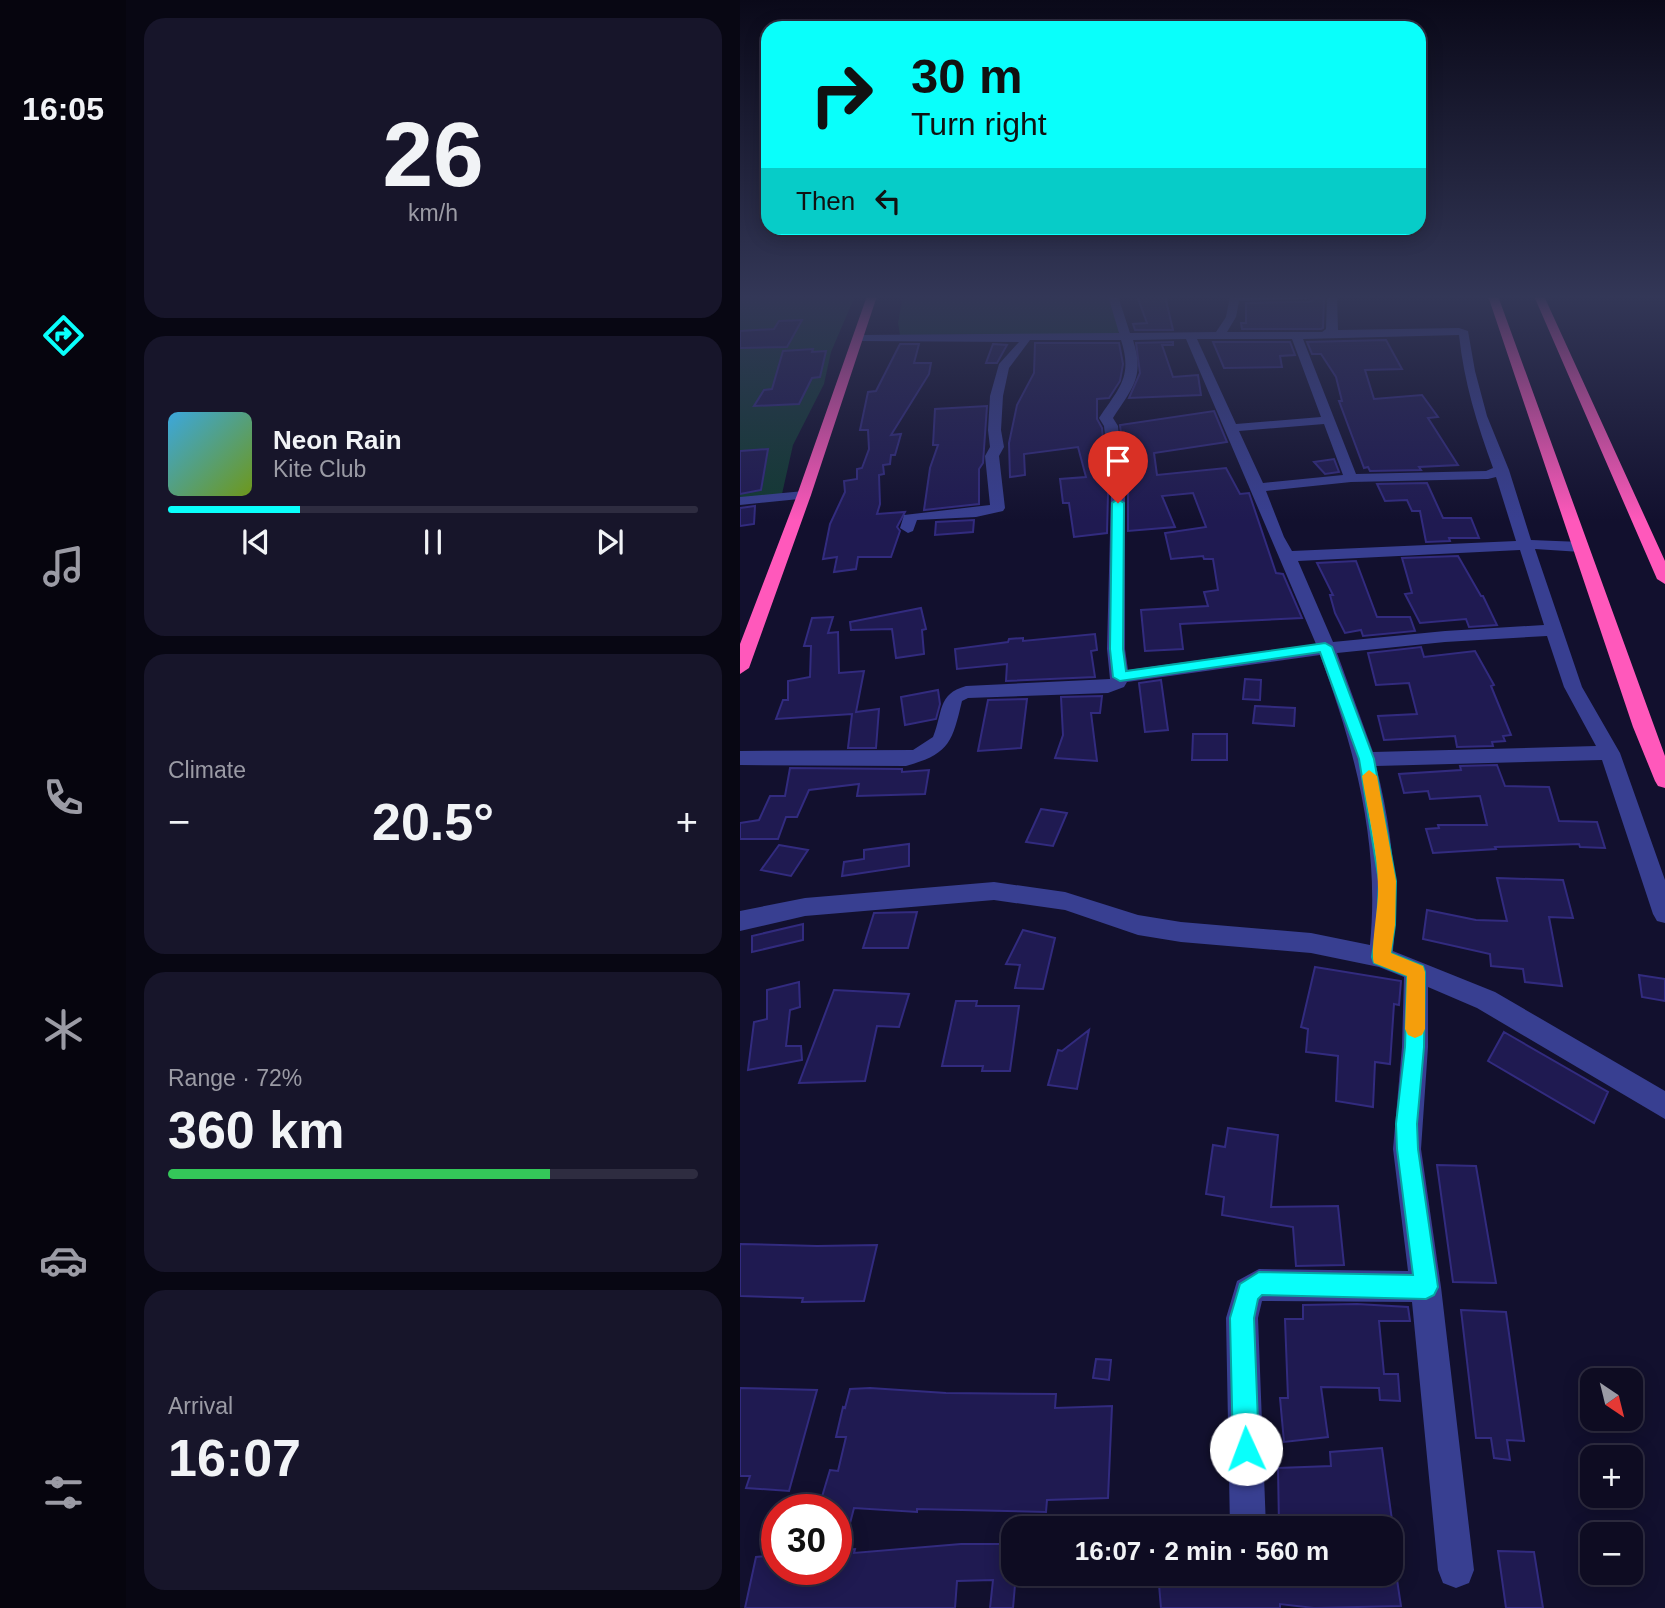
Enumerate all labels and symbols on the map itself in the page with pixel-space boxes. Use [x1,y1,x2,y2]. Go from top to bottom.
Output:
pin [1088,431,1148,503]
north arrow [1580,1368,1643,1432]
position arrow [1209,1412,1283,1486]
speed limit sign: 30 [761,1494,852,1585]

